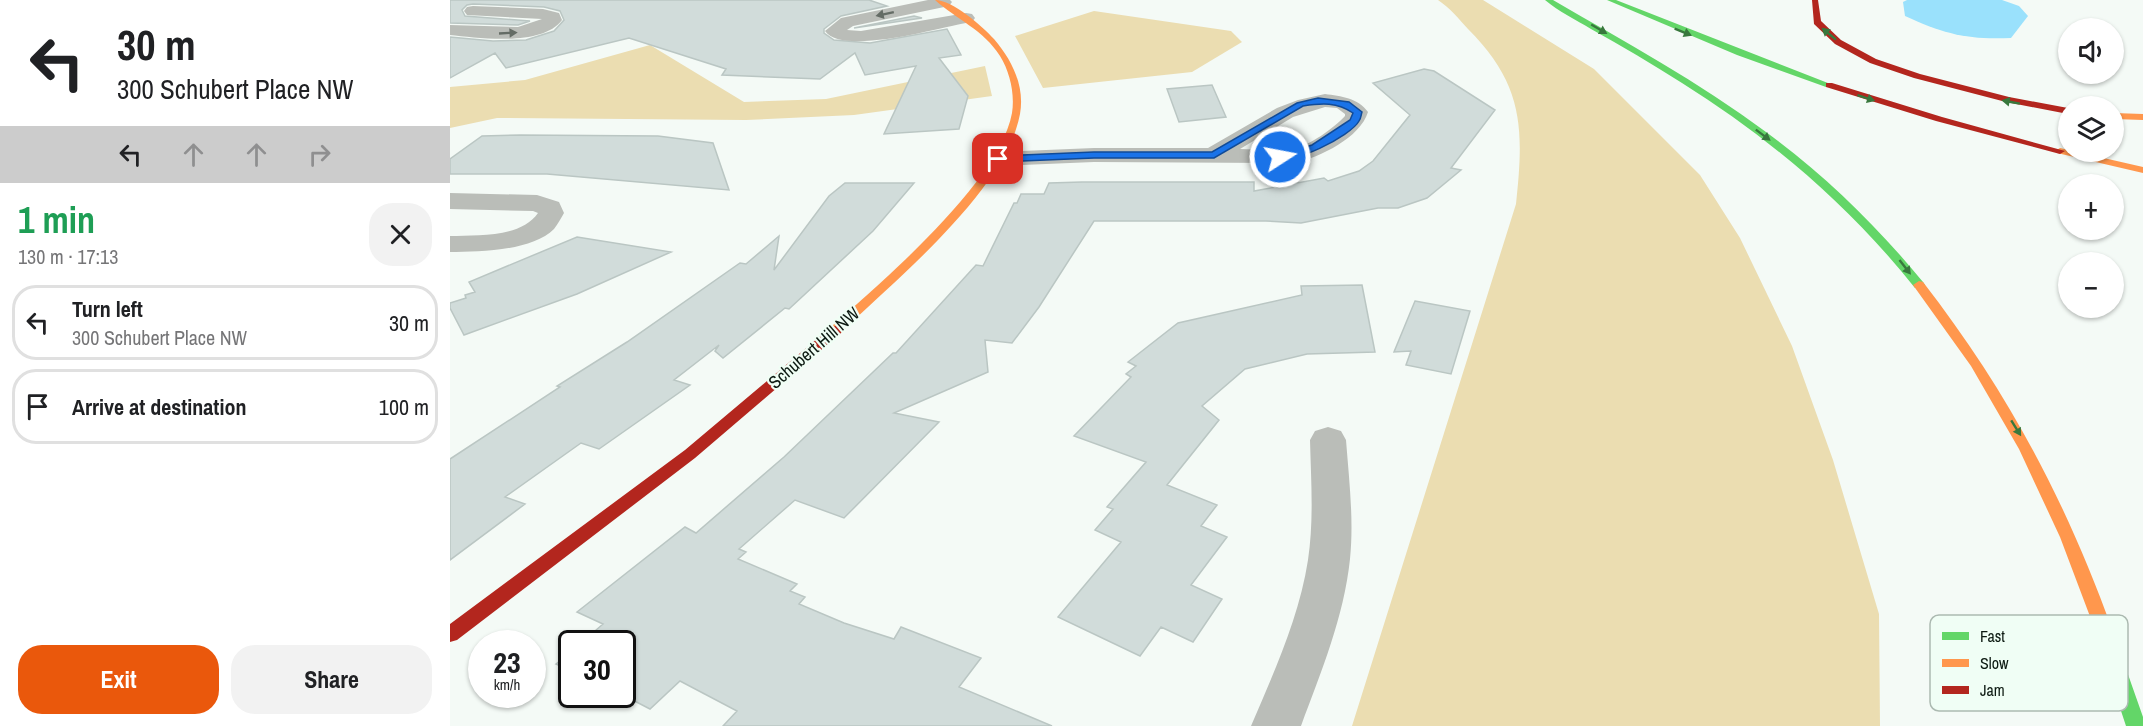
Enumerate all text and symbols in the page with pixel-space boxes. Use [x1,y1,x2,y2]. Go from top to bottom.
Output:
one-way arrow [875,10,894,19]
text: 30 m [117,17,196,73]
map controls [2058,18,2124,318]
button: sound [2058,18,2124,84]
icon: left [18,24,96,102]
one-way arrow [1591,24,1608,34]
one-way arrow [499,28,518,37]
one-way arrow [1674,28,1692,37]
one-way arrow [1822,29,1837,41]
text: 300 Schubert Place NW [117,71,353,107]
one-way arrow [1857,94,1875,103]
button: layers [2058,96,2124,162]
one-way arrow [2001,97,2020,106]
position arrow [1248,125,1312,189]
one-way arrow [1755,128,1771,141]
pin [972,133,1023,184]
icon: left [114,138,147,171]
icon: ahead [177,138,210,171]
icon: ahead [240,138,273,171]
icon: right [303,138,336,171]
icon: arrive [981,142,1014,175]
button: + [2058,174,2124,240]
text: 1 min [18,196,95,244]
button: close [369,203,432,266]
text: 130 m · 17:13 [18,243,118,270]
button: − [2058,252,2124,318]
one-way arrow [1899,260,1911,275]
text: Turn left [72,294,143,324]
street label: Schubert Hill NW [763,301,865,394]
icon: left [21,306,54,339]
text: 30 m [389,308,429,338]
text: 300 Schubert Place NW [72,324,247,351]
icon: arrive [21,390,54,423]
text: Arrive at destination [72,392,246,422]
text: 100 m [379,392,429,422]
one-way arrow [2010,420,2021,436]
legend [1930,615,2128,711]
text: Fast [1980,625,2005,647]
speed limit sign: 30 [558,630,636,708]
text: 23 [493,642,521,682]
button: Exit [18,645,219,714]
button: Share [231,645,432,714]
text: Slow [1980,652,2009,674]
text: km/h [494,674,520,695]
text: Jam [1980,679,2005,701]

